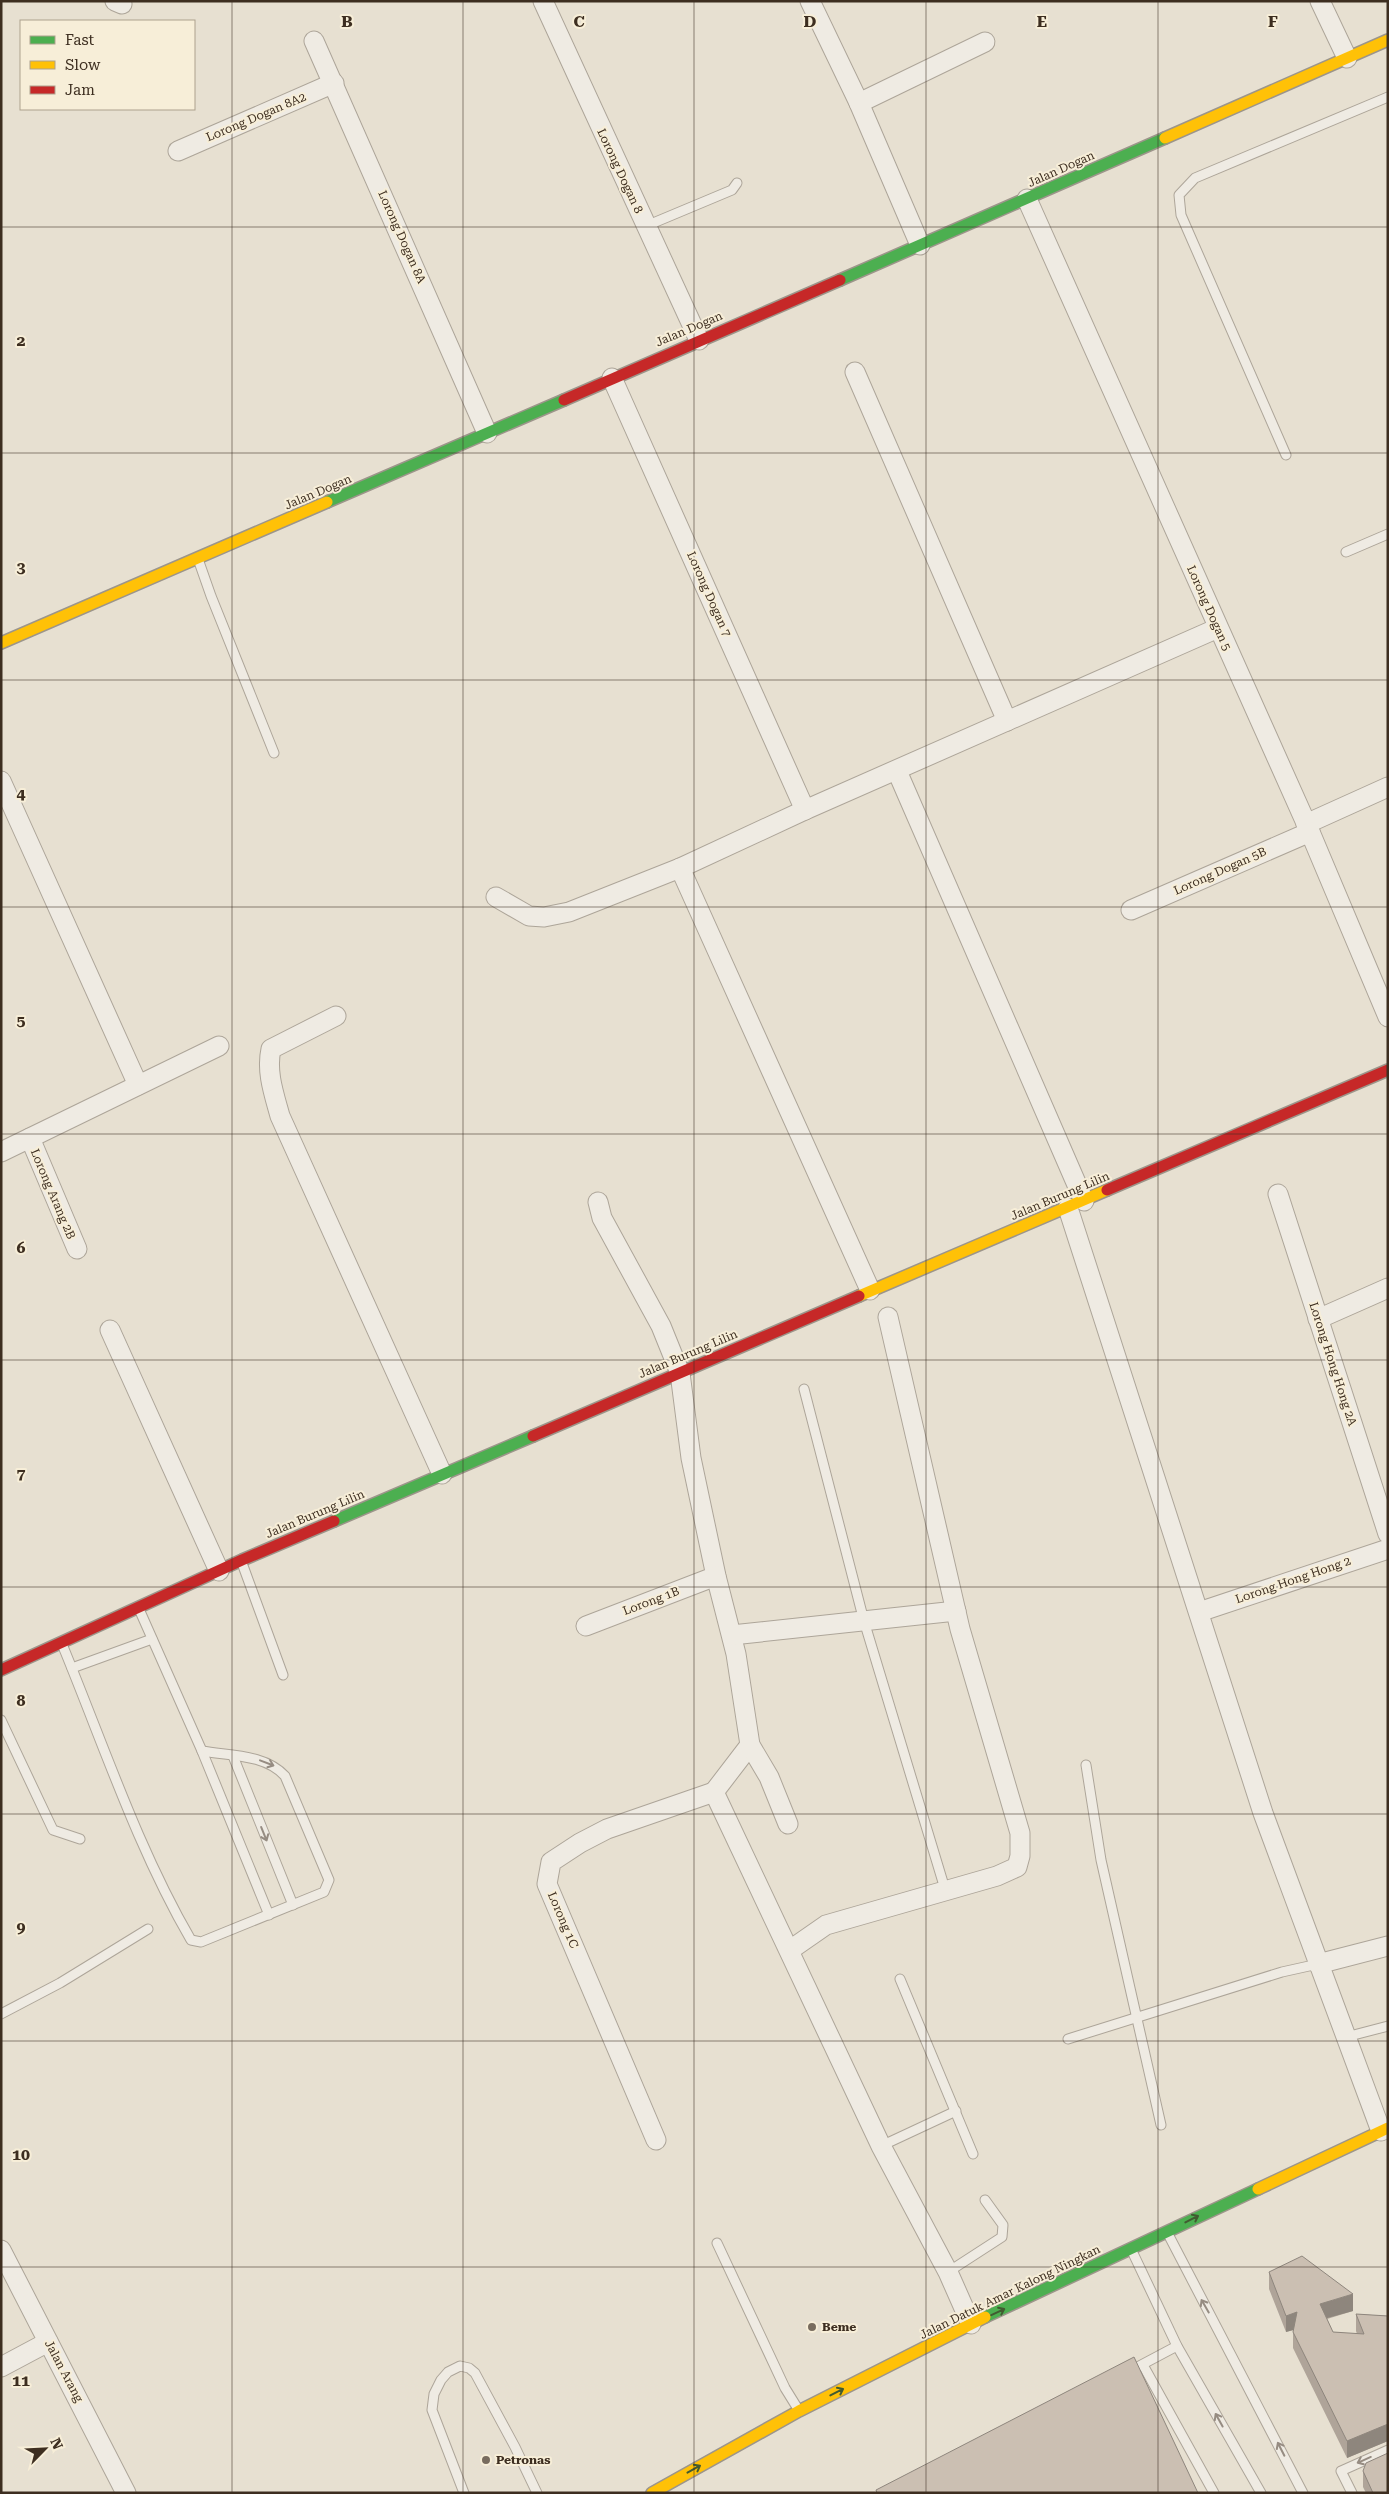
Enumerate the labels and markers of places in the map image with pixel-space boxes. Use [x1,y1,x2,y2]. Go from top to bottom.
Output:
place label: Beme [822,2320,856,2334]
marker: Beme [806,2321,818,2333]
place label: Petronas [496,2453,550,2467]
marker: Petronas [480,2454,492,2466]

